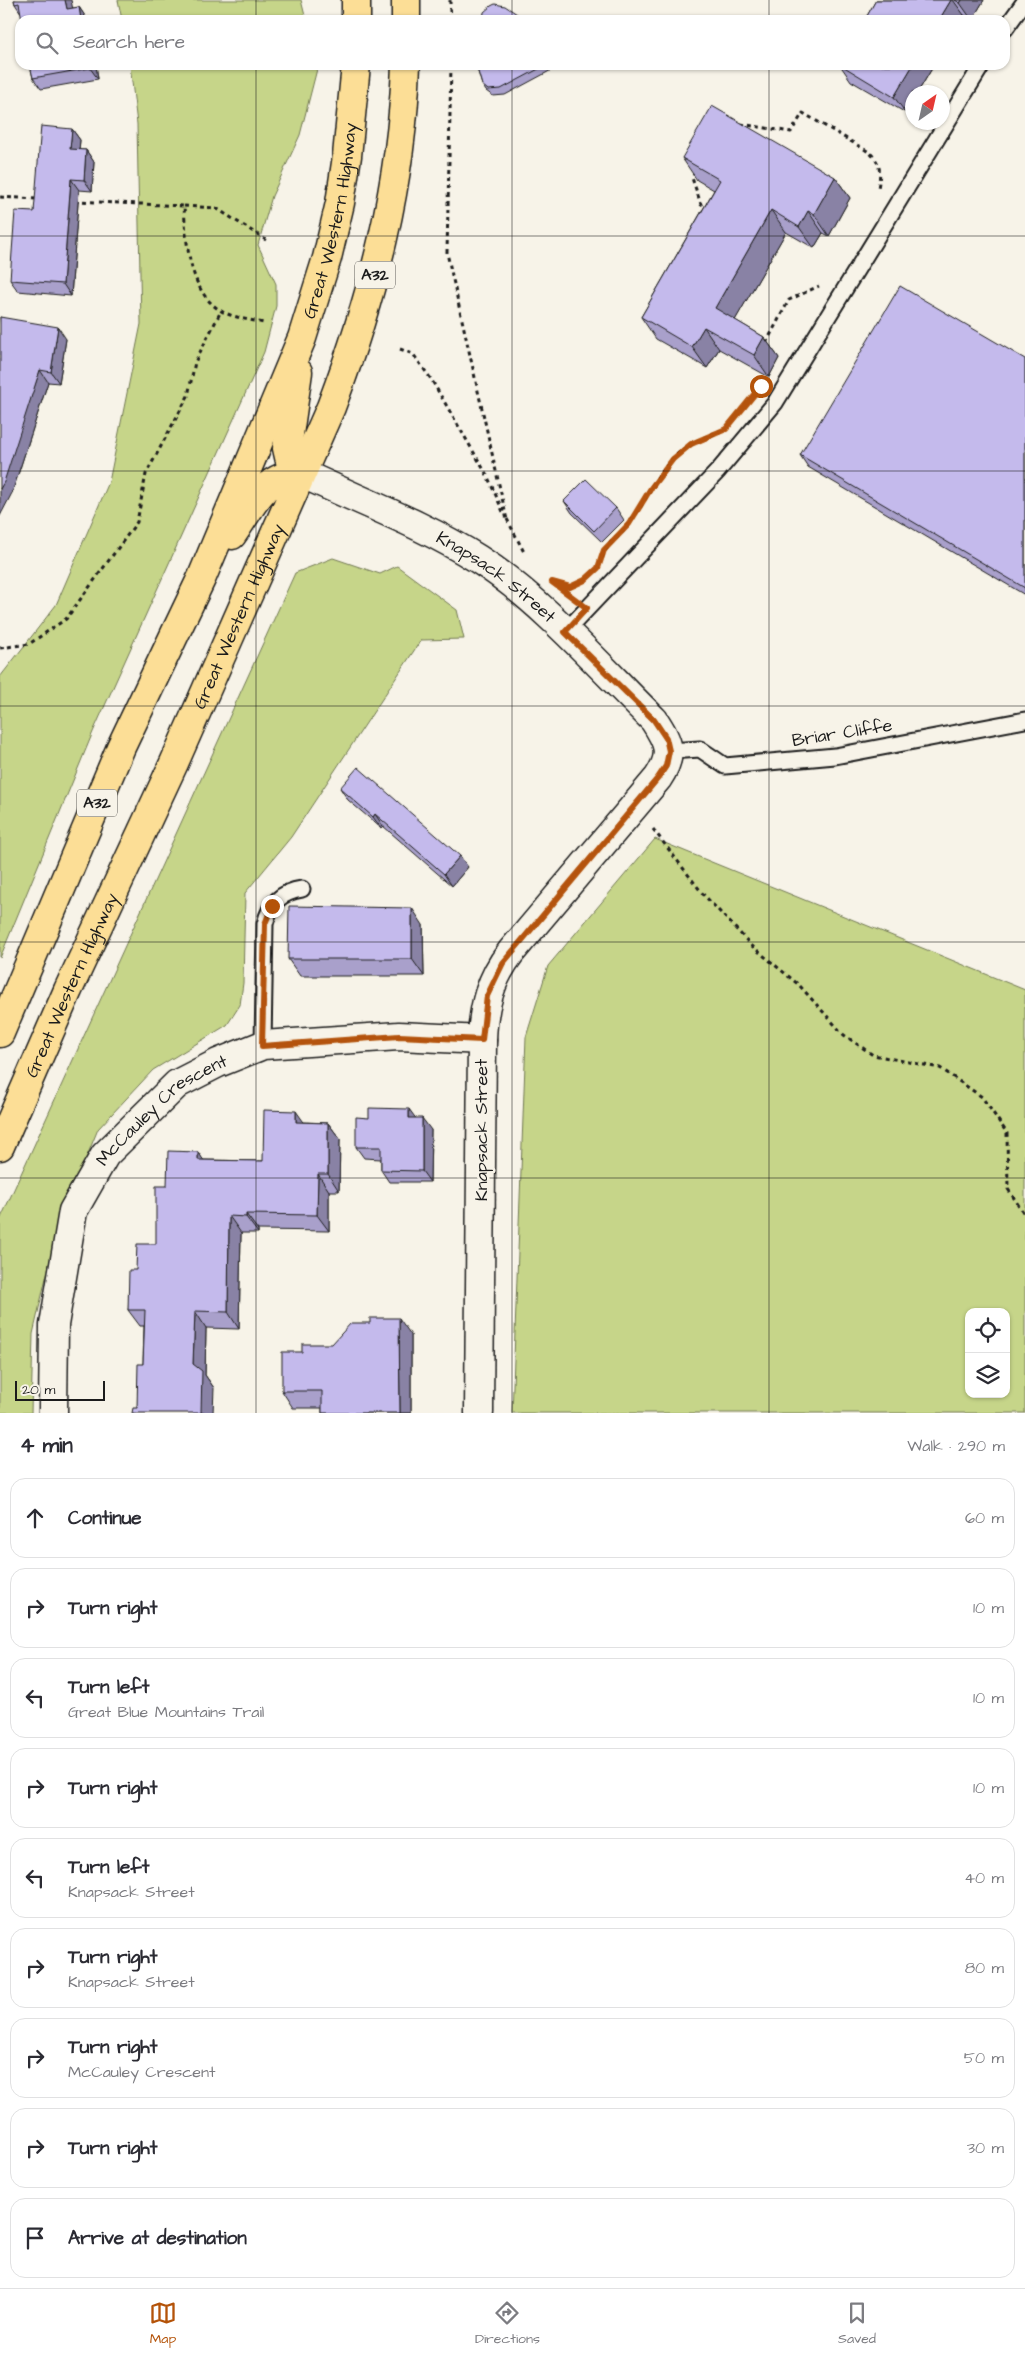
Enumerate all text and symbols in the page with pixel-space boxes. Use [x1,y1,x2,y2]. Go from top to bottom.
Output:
search box [15,15,1010,70]
icon: search [33,29,61,57]
text: Search here [73,29,185,56]
north arrow [905,85,950,130]
street label: Great Western Highway [296,121,364,322]
road number: A32 [355,262,395,288]
route start [750,375,773,398]
street label: Great Western Highway [187,520,291,713]
street label: Knapsack Street [432,525,562,629]
street label: Briar Cliffe [790,713,894,753]
road number: A32 [77,790,117,816]
street label: Great Western Highway [19,889,125,1081]
route end [261,895,284,918]
street label: McCauley Crescent [89,1048,231,1170]
street label: Knapsack Street [469,1058,494,1201]
map controls [965,1308,1010,1398]
button: locate [965,1308,1010,1353]
button: layers [965,1353,1010,1398]
scale bar [15,1378,105,1401]
text: 20 m [22,1380,55,1400]
text: 4 min [20,1431,73,1460]
text: Walk · 290 m [907,1435,1005,1457]
icon: ahead [21,1504,49,1532]
text: Continue [68,1505,142,1532]
text: 60 m [965,1507,1004,1529]
icon: right [21,1594,49,1622]
text: Turn right [68,1595,157,1622]
text: 10 m [973,1597,1004,1619]
text: Turn left [68,1674,149,1701]
icon: left [21,1684,49,1712]
text: 10 m [973,1687,1004,1709]
text: Great Blue Mountains Trail [68,1701,264,1723]
icon: right [21,1774,49,1802]
text: Turn right [68,1775,157,1802]
text: 10 m [973,1777,1004,1799]
text: Turn left [68,1854,149,1881]
icon: left [21,1864,49,1892]
text: 40 m [964,1867,1004,1889]
text: Knapsack Street [68,1881,195,1903]
text: Turn right [68,1944,157,1971]
icon: right [21,1954,49,1982]
text: 80 m [965,1957,1004,1979]
text: Knapsack Street [68,1971,195,1993]
text: Turn right [68,2034,157,2061]
icon: right [21,2044,49,2072]
text: 50 m [964,2047,1004,2069]
text: McCauley Crescent [68,2061,215,2083]
icon: right [21,2134,49,2162]
text: Turn right [68,2135,157,2162]
text: 30 m [967,2137,1004,2159]
icon: arrive [21,2224,49,2252]
text: Arrive at destination [68,2225,247,2252]
tab: Map [149,2299,177,2349]
tab: Directions [475,2299,540,2349]
tab: Saved [838,2299,876,2349]

